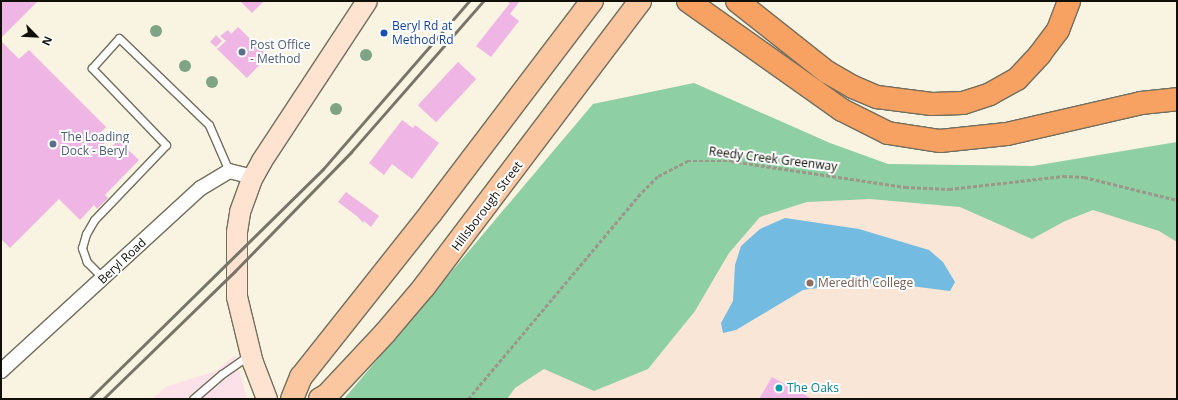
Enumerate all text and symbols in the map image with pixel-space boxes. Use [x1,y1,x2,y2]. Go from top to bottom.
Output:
north arrow [16,16,56,56]
place label: Beryl Rd at Method Rd [392,19,454,47]
marker: Beryl Rd at Method Rd [379,28,389,38]
text: N [39,34,56,48]
place label: Post Office - Method [250,38,310,66]
marker: Post Office - Method [237,47,247,57]
place label: The Loading Dock - Beryl [61,130,129,158]
marker: The Loading Dock - Beryl [48,139,58,149]
street label: Reedy Creek Greenway [708,144,838,174]
street label: Hillsborough Street [449,158,525,254]
street label: Beryl Road [95,235,149,287]
place label: Meredith College [818,276,913,290]
marker: Meredith College [805,278,815,288]
place label: The Oaks [787,381,839,395]
marker: The Oaks [774,383,784,393]

